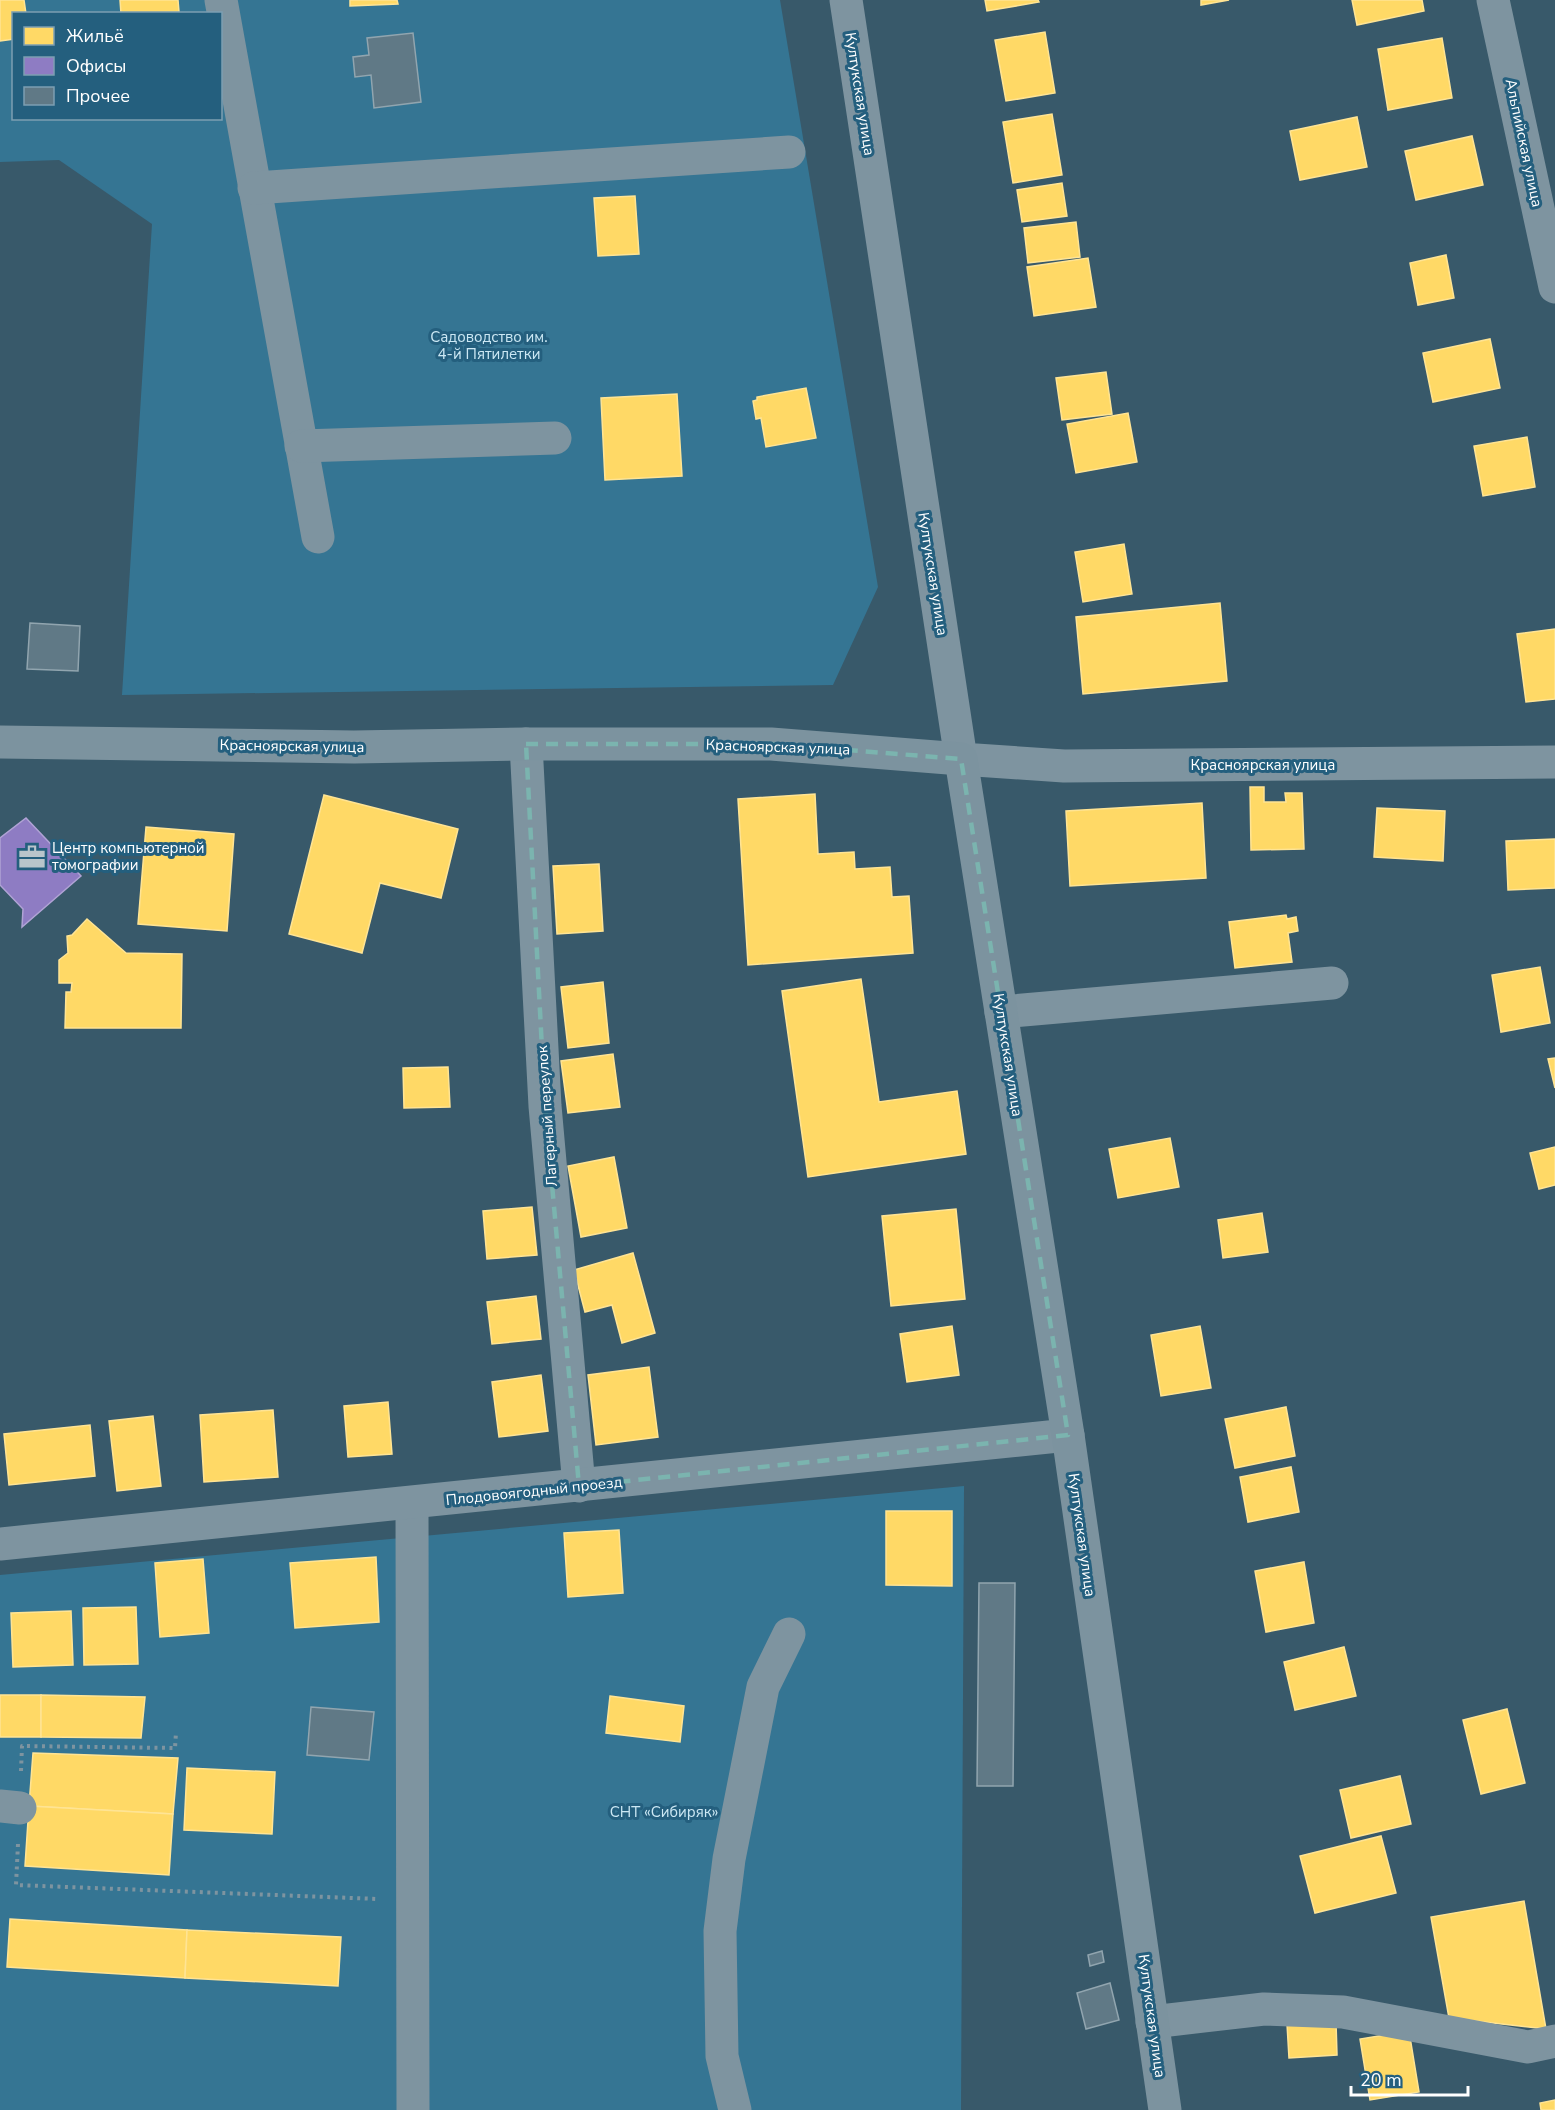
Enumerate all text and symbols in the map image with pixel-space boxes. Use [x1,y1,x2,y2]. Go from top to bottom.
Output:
legend [12,12,222,120]
text: Жильё [66,24,124,48]
street label: Култукская улица [840,31,880,157]
text: Офисы [66,54,126,78]
street label: Альпийская улица [1501,77,1547,209]
text: Прочее [66,84,130,108]
park label: Садоводство им. 4-й Пятилетки [430,327,548,364]
street label: Култукская улица [913,511,953,637]
street label: Красноярская улица [705,734,851,760]
street label: Красноярская улица [219,735,365,757]
street label: Красноярская улица [1191,755,1335,775]
place label: Центр компьютерной томографии [52,838,205,875]
office icon: Центр компьютерной томографии [17,842,47,872]
street label: Култукская улица [988,992,1028,1118]
street label: Лагерный переулок [532,1045,562,1187]
street label: Плодовоягодный проезд [445,1472,623,1510]
street label: Култукская улица [1063,1472,1101,1598]
park label: СНТ «Сибиряк» [610,1802,718,1822]
street label: Култукская улица [1133,1953,1171,2079]
scale bar [1351,2059,1468,2097]
text: 20 m [1360,2068,1402,2092]

